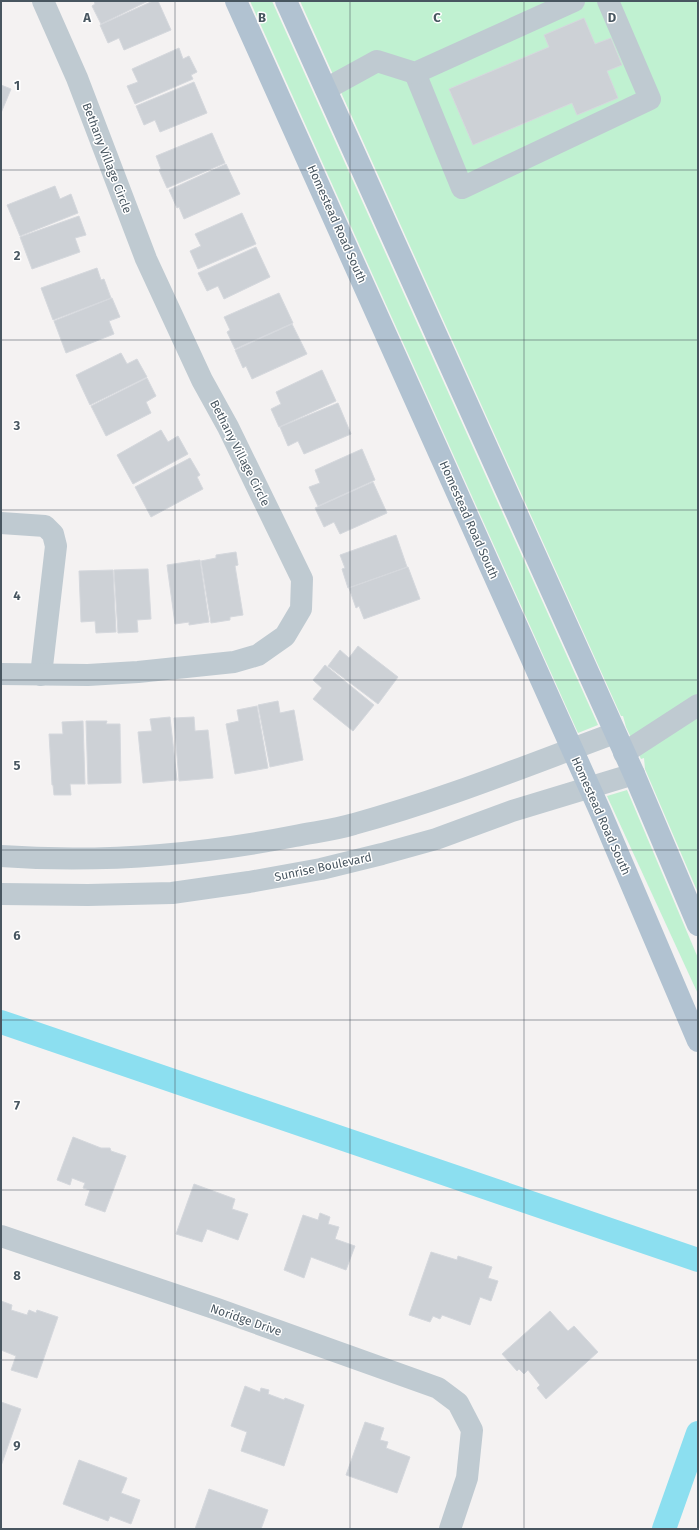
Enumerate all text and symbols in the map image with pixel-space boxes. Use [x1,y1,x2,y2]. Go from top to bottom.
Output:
text: A [82,10,91,25]
text: B [258,10,266,25]
text: C [433,10,441,25]
text: D [608,10,617,25]
text: 1 [14,78,20,93]
street label: Bethany Village Circle [79,101,135,215]
street label: Homestead Road South [305,163,369,285]
text: 2 [14,248,21,263]
street label: Bethany Village Circle [207,398,273,508]
text: 3 [13,418,21,433]
street label: Homestead Road South [437,459,501,581]
text: 4 [13,588,21,603]
street label: Homestead Road South [569,755,633,877]
text: 5 [14,758,21,773]
street label: Sunrise Boulevard [273,850,373,884]
text: 6 [13,928,21,943]
text: 7 [14,1098,20,1113]
text: 8 [13,1268,21,1283]
street label: Noridge Drive [209,1301,283,1339]
text: 9 [13,1438,21,1453]

